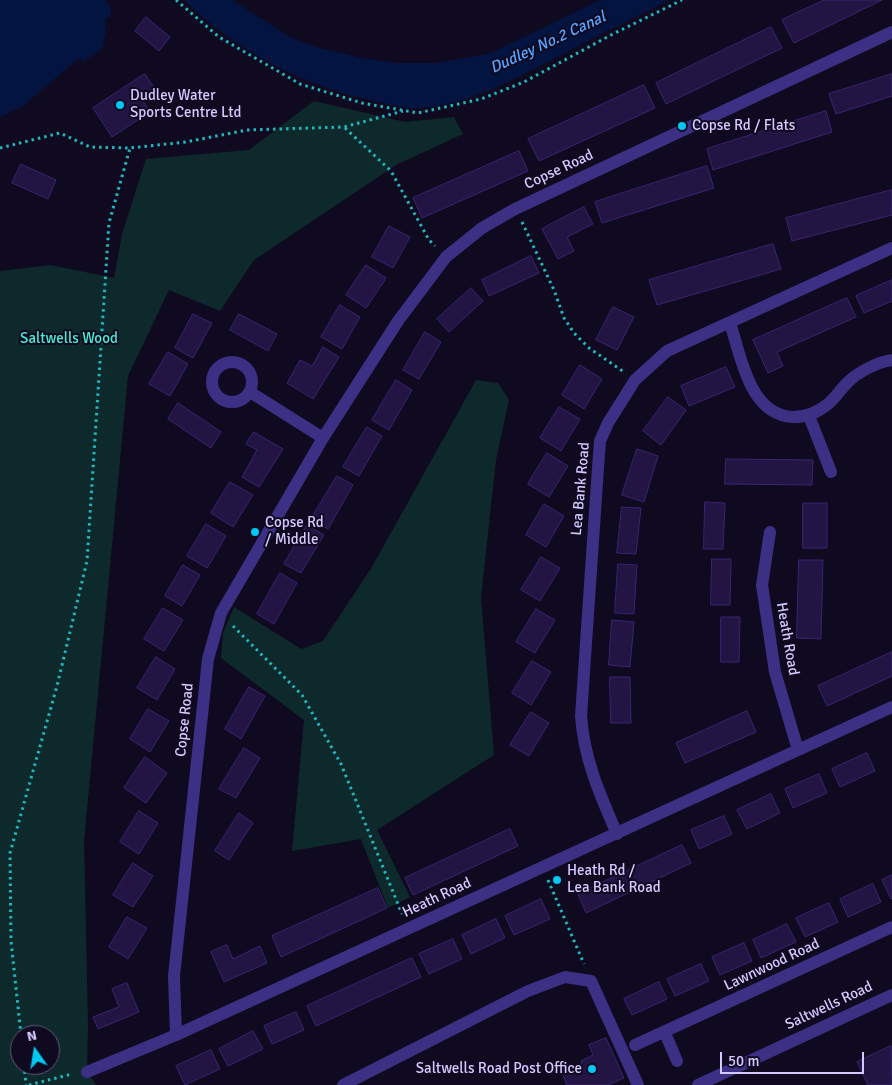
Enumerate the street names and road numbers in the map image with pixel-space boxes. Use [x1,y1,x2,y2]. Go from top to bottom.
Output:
street label: Copse Road [522,146,596,194]
street label: Lea Bank Road [568,442,594,536]
street label: Heath Road [772,601,802,677]
street label: Copse Road [172,682,198,758]
street label: Heath Road [400,874,474,922]
street label: Lawnwood Road [721,935,823,995]
street label: Saltwells Road [783,978,875,1034]

